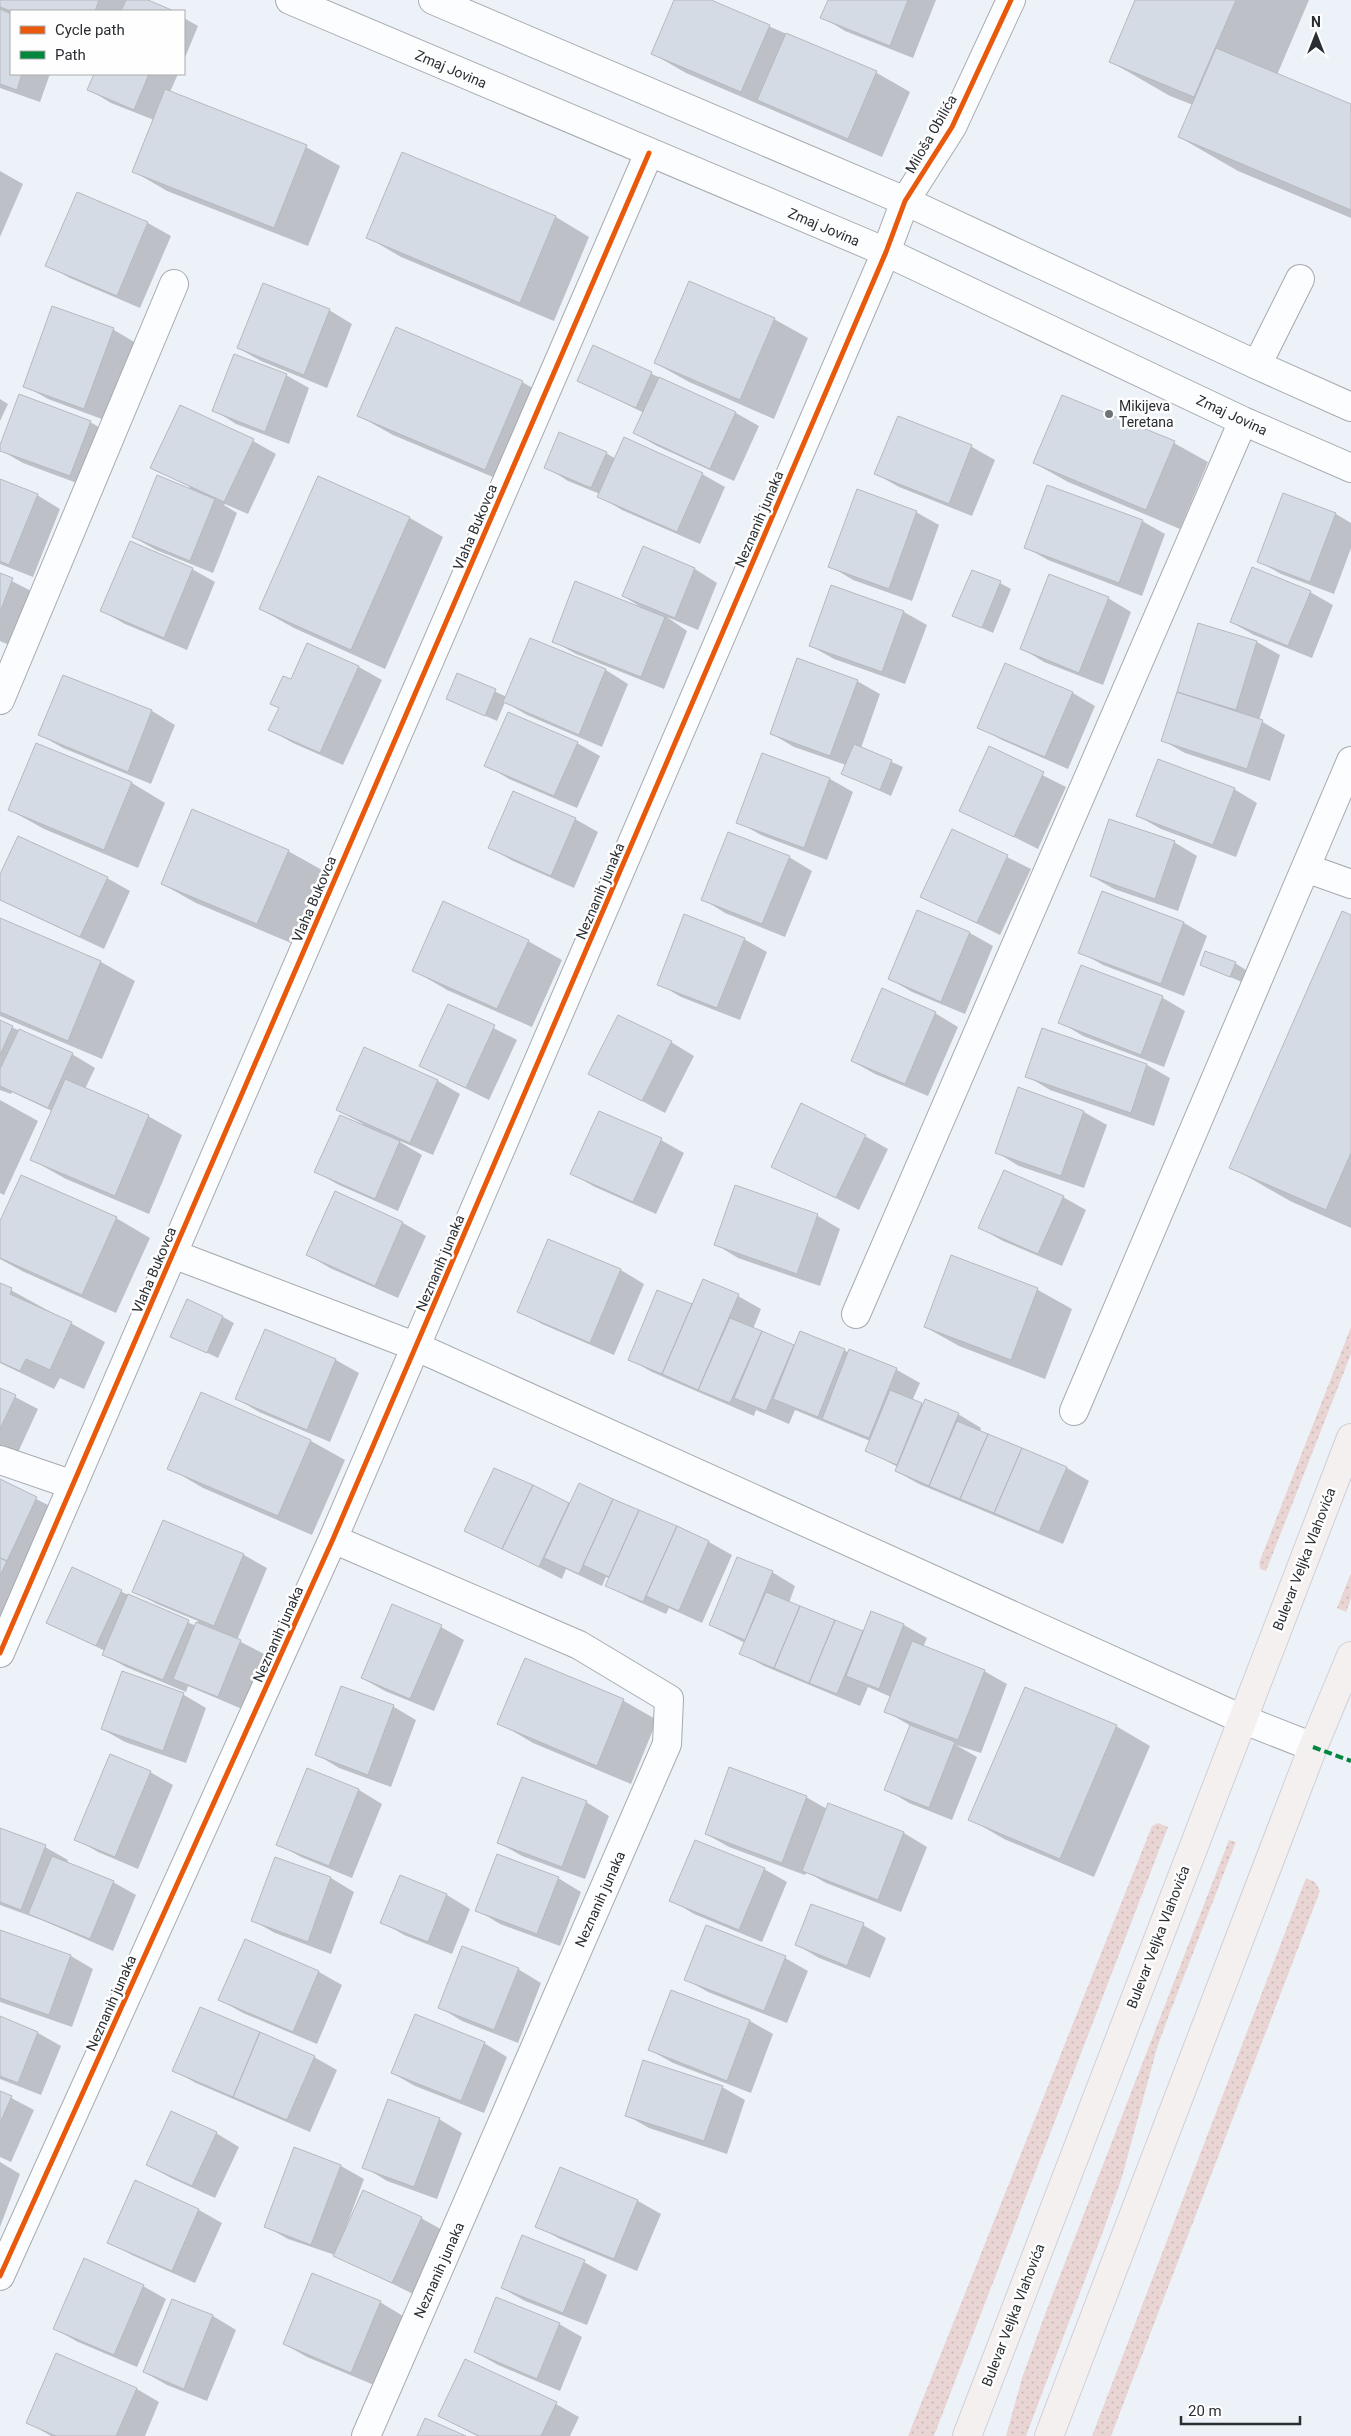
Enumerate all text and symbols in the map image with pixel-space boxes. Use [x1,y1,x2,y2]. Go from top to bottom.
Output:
legend [10,10,185,75]
north arrow [1291,10,1341,60]
text: N [1311,14,1321,30]
text: Cycle path [55,21,125,39]
text: Path [55,46,86,64]
street label: Zmaj Jovina [413,47,489,91]
street label: Miloša Obilića [902,92,960,176]
street label: Zmaj Jovina [786,205,862,249]
street label: Zmaj Jovina [1194,392,1270,438]
place label: Mikijeva Teretana [1119,398,1174,430]
marker: Mikijeva Teretana [1103,408,1115,420]
street label: Neznanih junaka [731,468,787,570]
street label: Vlaha Bukovca [450,482,500,572]
street label: Neznanih junaka [572,840,628,942]
street label: Vlaha Bukovca [289,854,339,944]
street label: Neznanih junaka [412,1212,468,1314]
street label: Vlaha Bukovca [129,1225,179,1315]
street label: Bulevar Veljka Vlahovića [1269,1485,1339,1633]
street label: Neznanih junaka [250,1584,306,1684]
street label: Neznanih junaka [572,1849,628,1949]
street label: Bulevar Veljka Vlahovića [1123,1863,1193,2011]
street label: Neznanih junaka [83,1953,139,2053]
street label: Neznanih junaka [411,2220,467,2320]
street label: Bulevar Veljka Vlahovića [978,2241,1048,2389]
scale bar [1181,2394,1300,2426]
text: 20 m [1188,2402,1222,2420]

